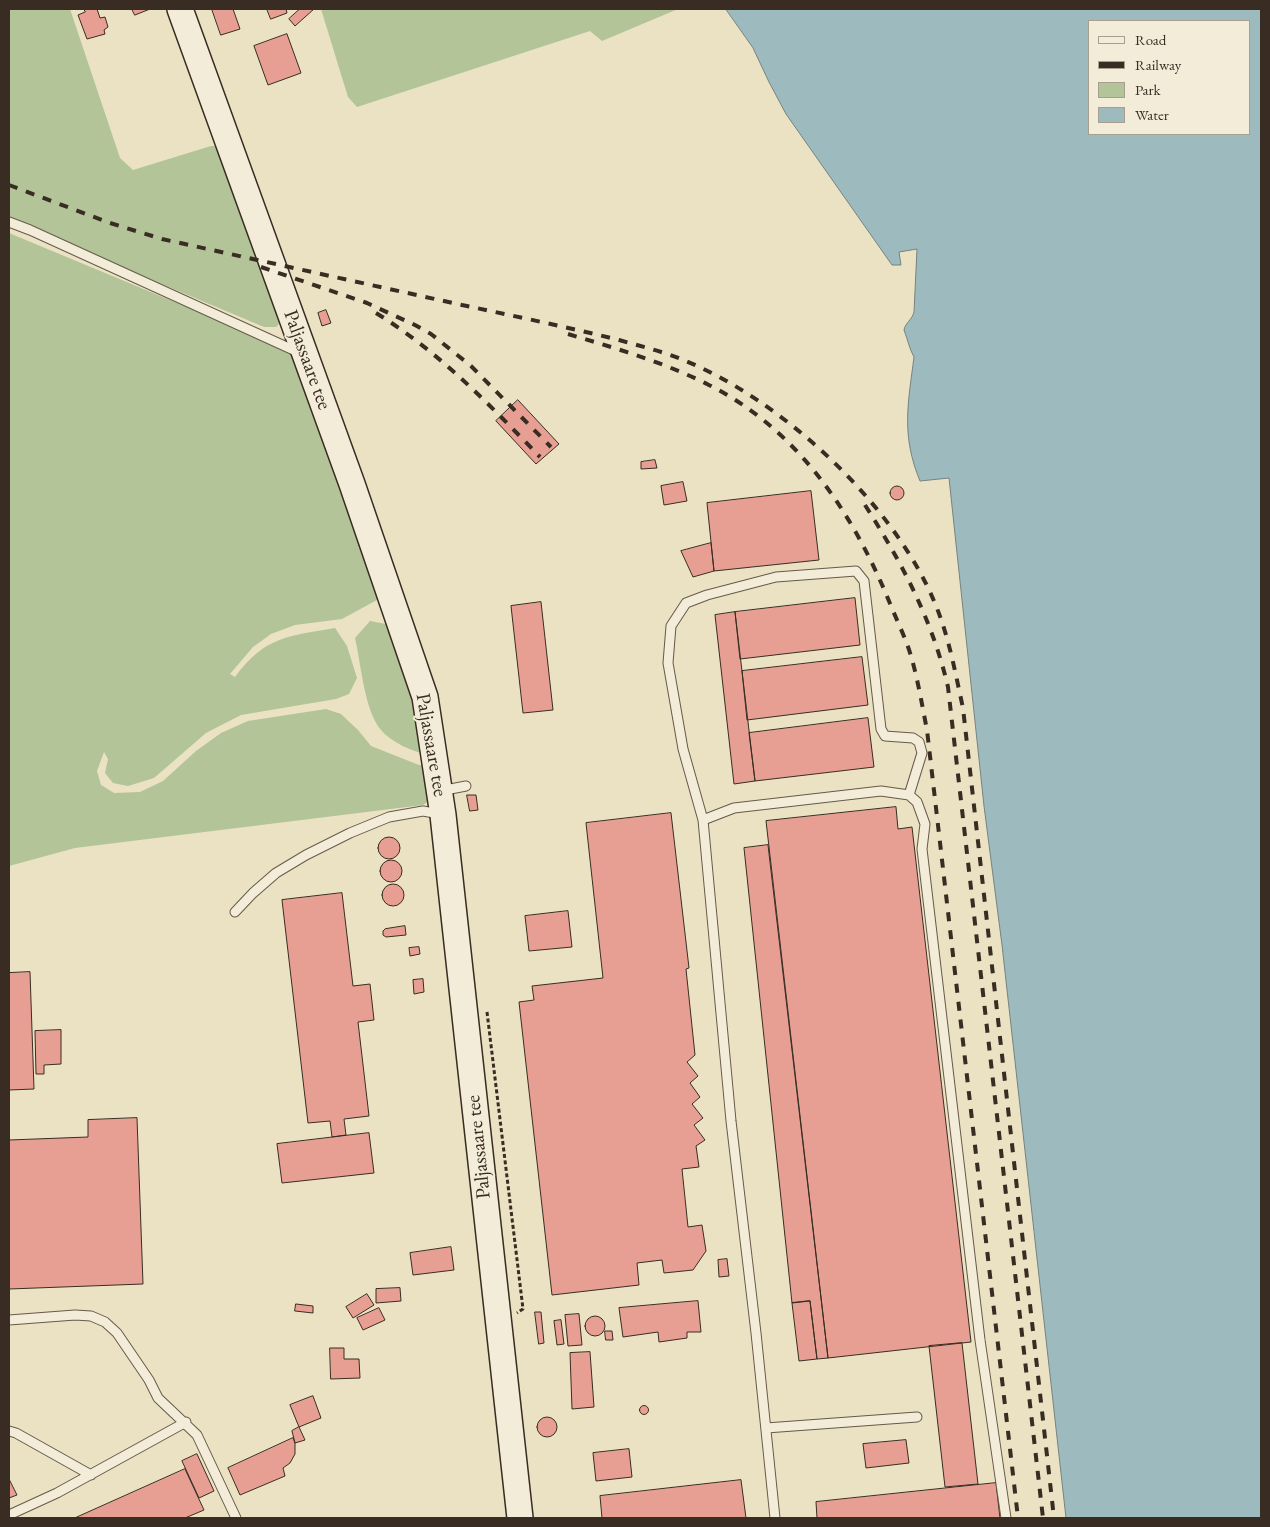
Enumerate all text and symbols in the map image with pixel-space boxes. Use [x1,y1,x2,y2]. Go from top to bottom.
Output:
legend [1088,20,1250,135]
text: Road [1135,30,1166,49]
text: Railway [1135,55,1181,74]
text: Park [1135,80,1161,99]
text: Water [1135,105,1169,124]
street label: Paljassaare tee [278,307,336,413]
street label: Paljassaare tee [410,692,452,798]
street label: Paljassaare tee [462,1094,496,1200]

